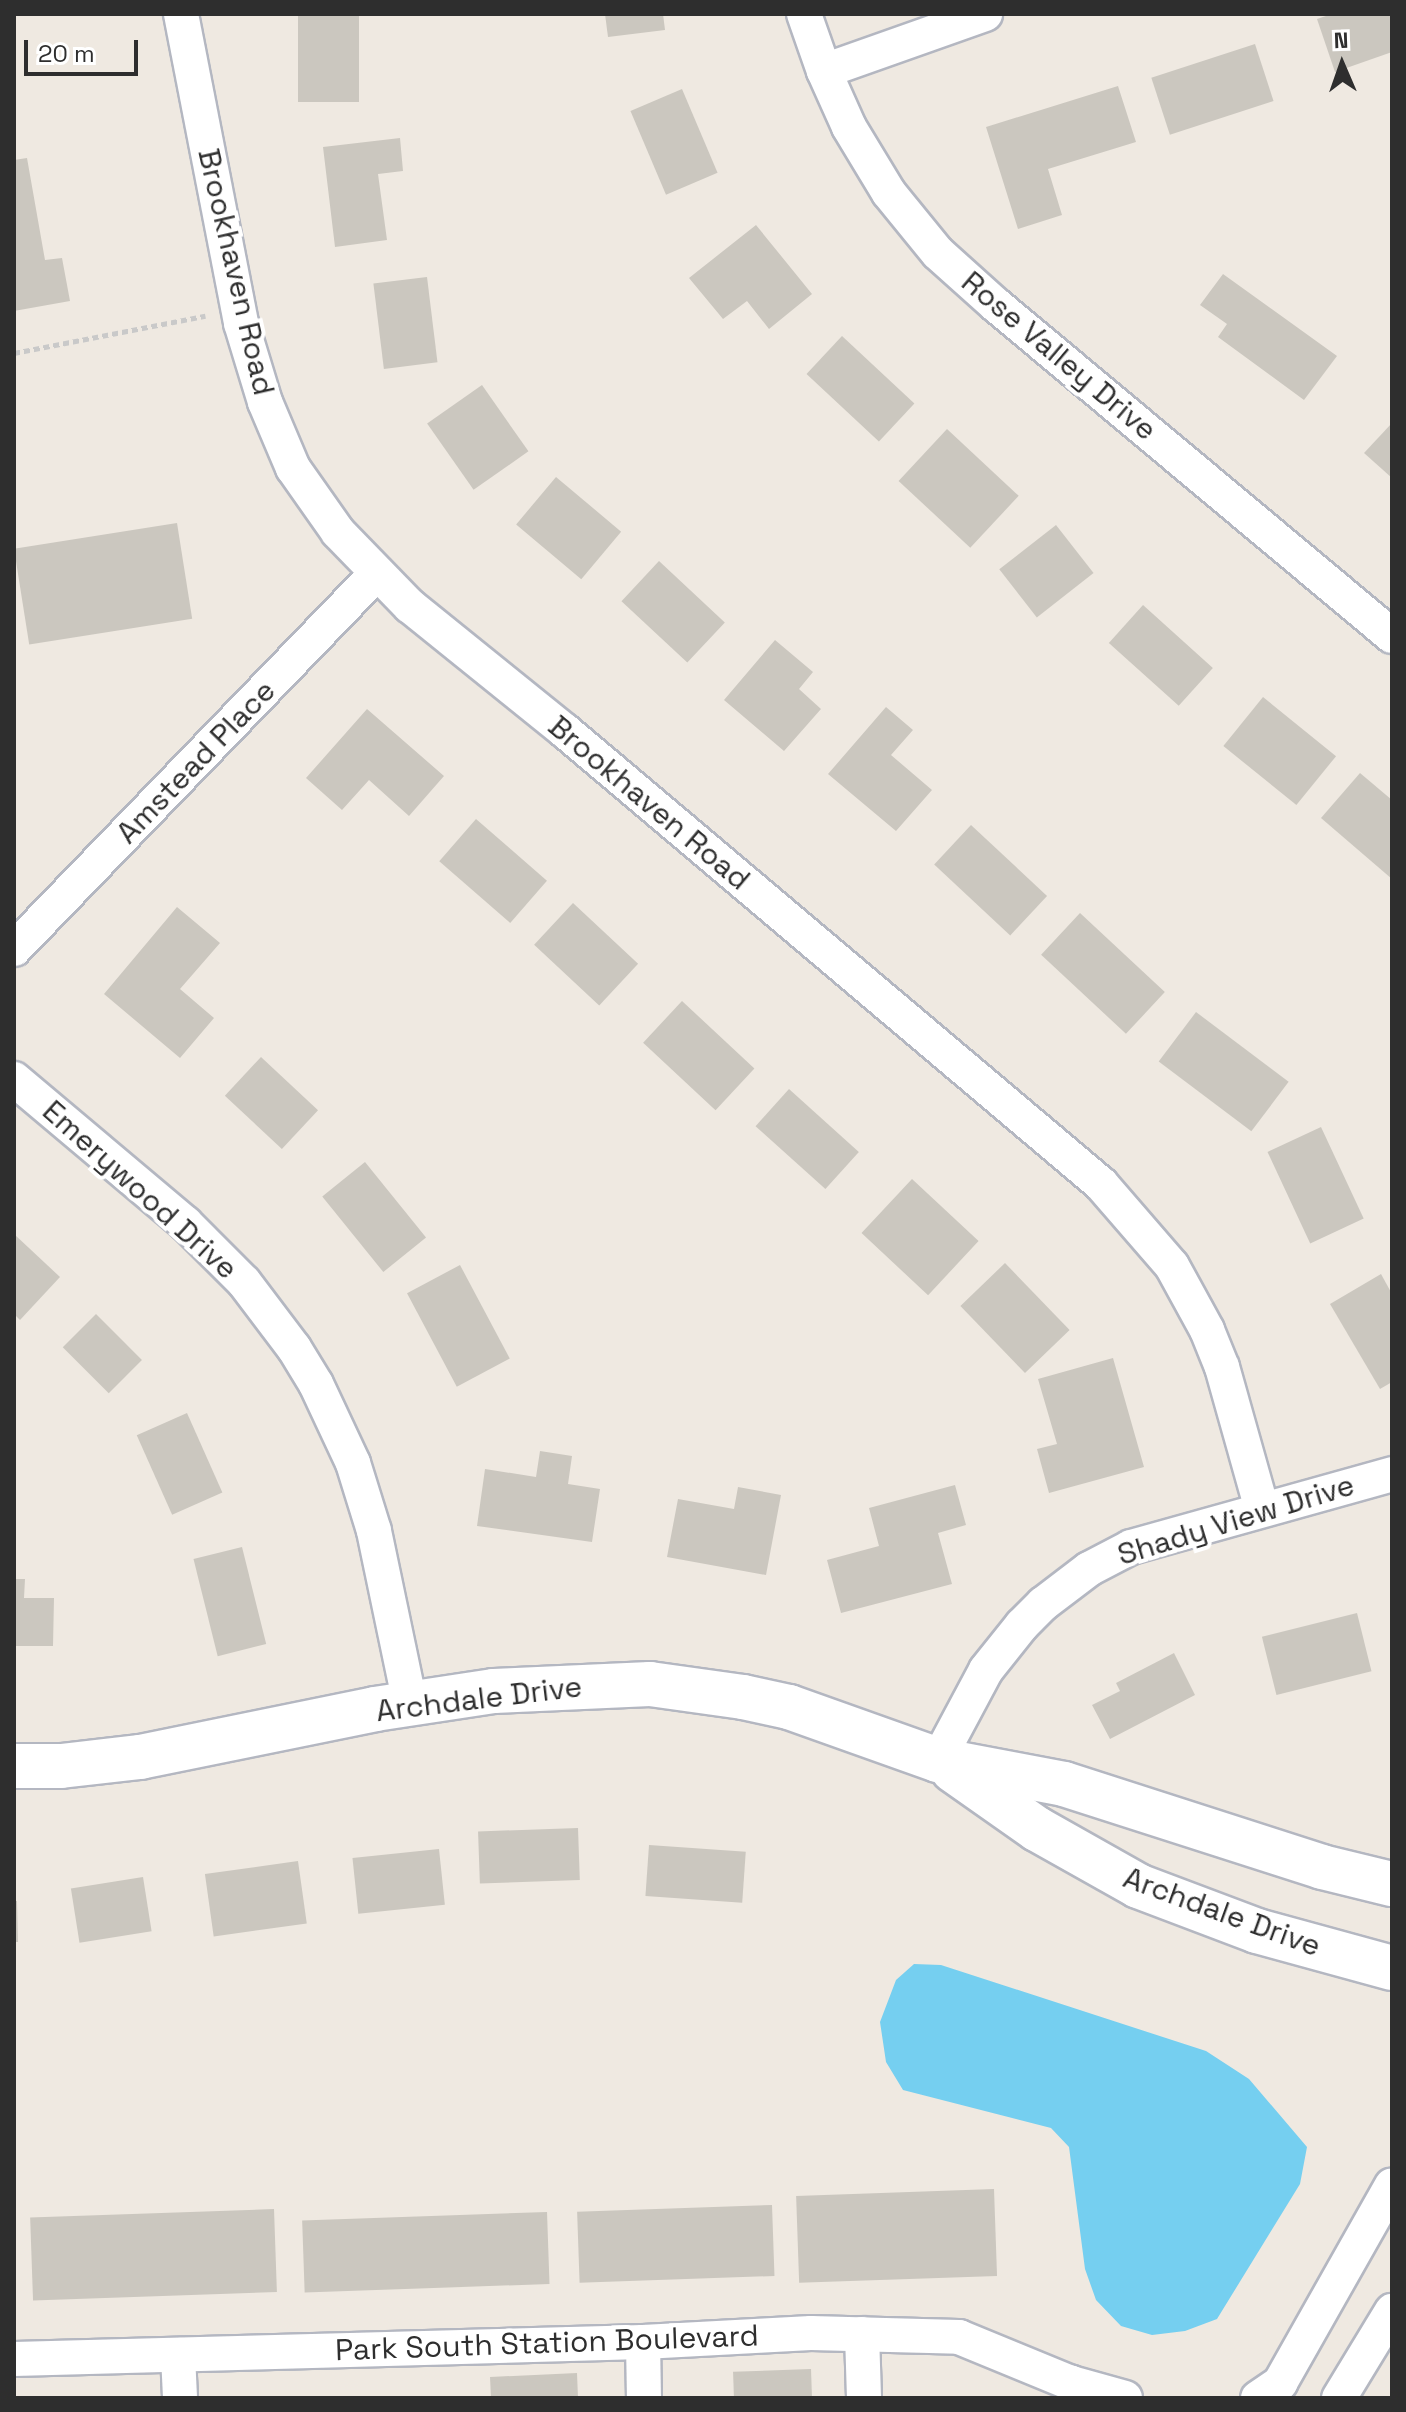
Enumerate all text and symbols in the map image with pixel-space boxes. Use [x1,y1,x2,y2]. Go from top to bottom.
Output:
scale bar [28,24,142,74]
north arrow [1302,24,1382,104]
text: N [1333,26,1349,54]
text: 20 m [38,38,95,69]
street label: Brookhaven Road [190,145,282,399]
street label: Rose Valley Drive [954,264,1164,448]
street label: Amstead Place [109,673,283,851]
street label: Brookhaven Road [541,708,757,898]
street label: Emerywood Drive [35,1093,245,1287]
street label: Shady View Drive [1113,1467,1359,1573]
street label: Archdale Drive [374,1669,584,1729]
street label: Archdale Drive [1118,1860,1326,1964]
street label: Park South Station Boulevard [335,2318,759,2368]

